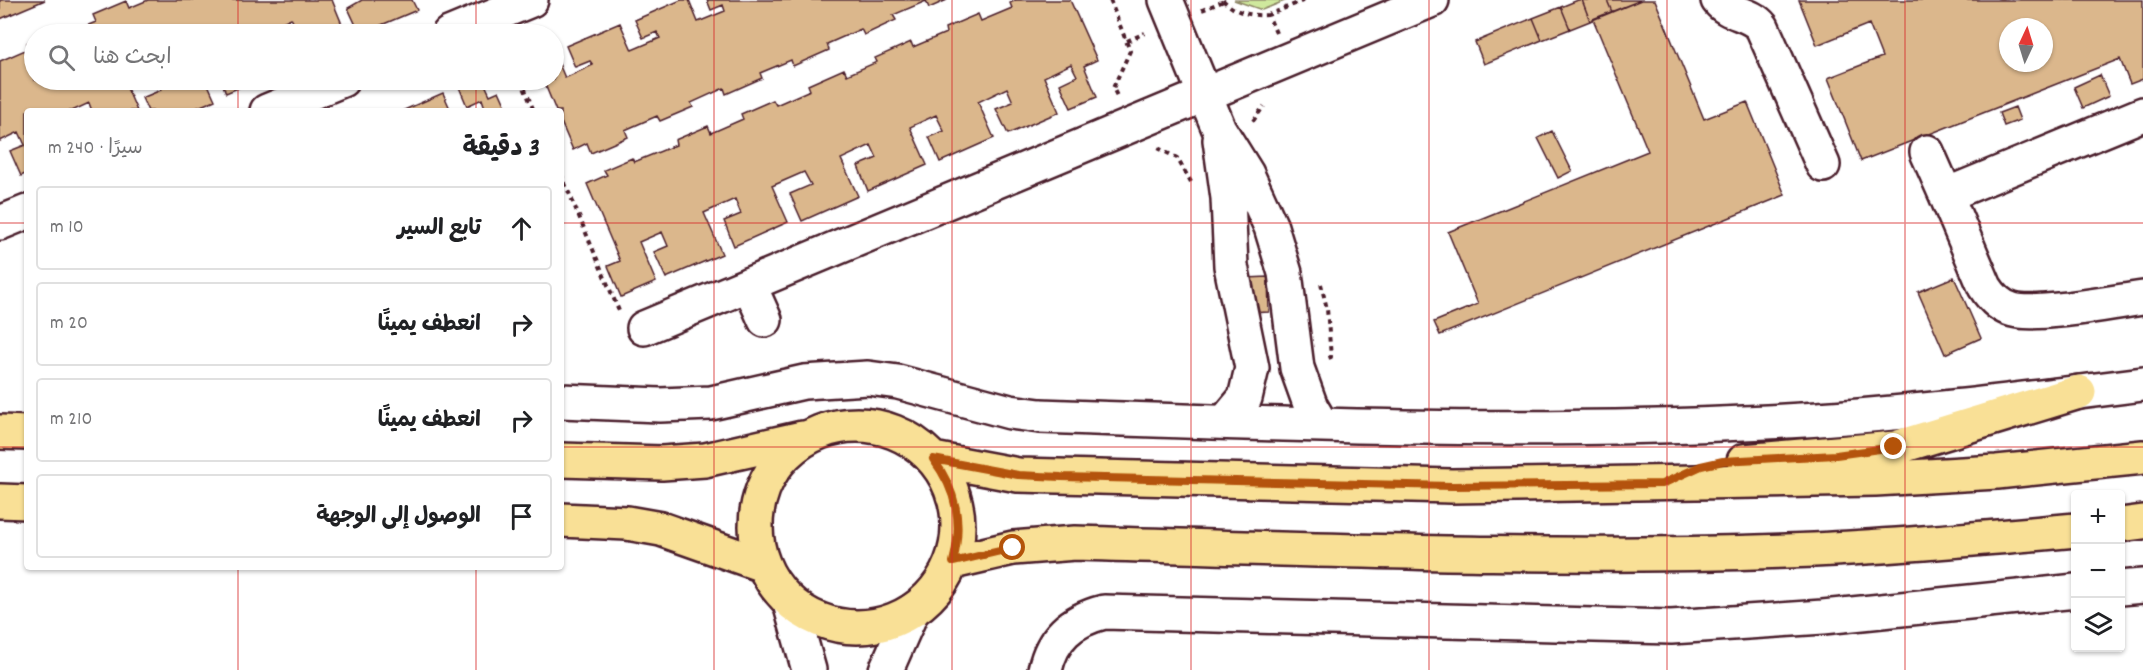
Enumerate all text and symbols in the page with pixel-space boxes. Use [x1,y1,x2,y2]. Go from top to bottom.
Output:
north arrow [1999,18,2053,72]
search box [24,24,564,90]
icon: search [45,41,78,74]
text: ابحث هنا [93,43,172,74]
text: 3 دقيقة [463,131,540,168]
text: سيرًا · 240 m [48,135,143,163]
icon: ahead [505,212,538,245]
text: 10 m [50,214,84,242]
text: تابع السير [398,214,481,245]
icon: right [505,308,538,341]
text: 20 m [50,310,88,338]
text: انعطف يمينًا [378,310,481,341]
icon: right [505,404,538,437]
text: 210 m [50,406,92,434]
text: انعطف يمينًا [378,406,481,437]
route end [1880,433,1906,459]
map controls [2071,490,2125,652]
button: + [2071,490,2125,544]
icon: arrive [505,500,538,533]
text: الوصول إلى الوجهة [316,502,481,533]
route start [999,534,1025,560]
button: − [2071,544,2125,598]
button: layers [2071,598,2125,652]

